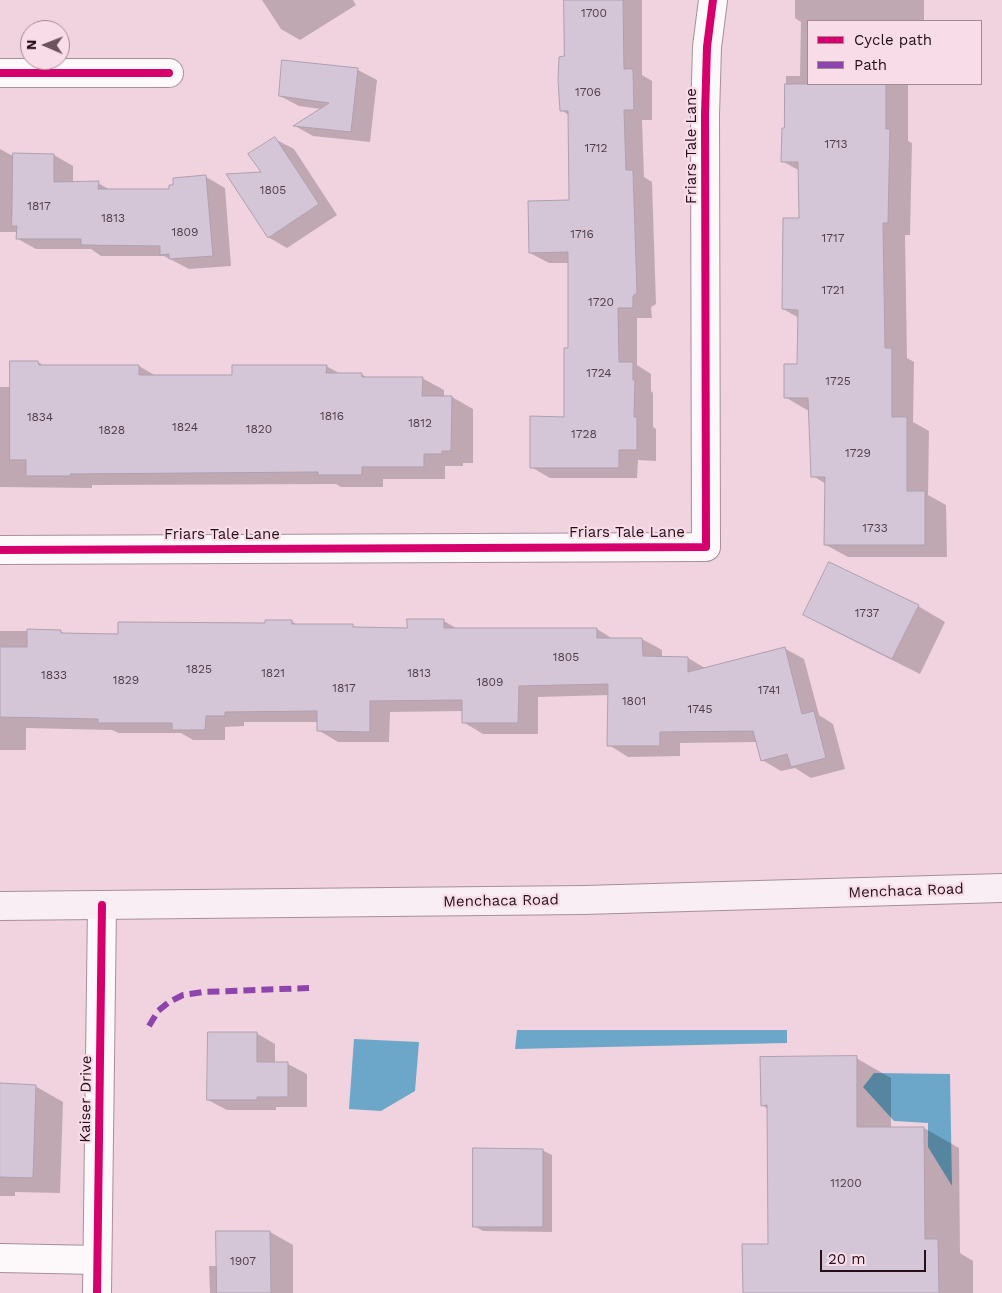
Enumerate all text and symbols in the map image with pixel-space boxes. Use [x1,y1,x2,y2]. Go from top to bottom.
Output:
house number: 1700 [581,6,607,20]
north arrow [20,20,70,70]
legend [807,20,982,85]
text: Cycle path [854,31,932,49]
text: N [23,39,39,50]
text: Path [854,56,887,74]
house number: 1706 [575,85,601,99]
street label: Friars Tale Lane [683,88,701,204]
house number: 1713 [824,137,848,151]
house number: 1712 [584,141,608,155]
house number: 1805 [260,183,286,197]
house number: 1817 [27,199,51,213]
house number: 1813 [101,211,125,225]
house number: 1809 [172,225,198,239]
house number: 1716 [570,227,594,241]
house number: 1717 [822,231,844,245]
house number: 1721 [821,283,845,297]
house number: 1720 [588,295,614,309]
house number: 1724 [586,366,612,380]
house number: 1725 [825,374,851,388]
house number: 1816 [320,409,344,423]
house number: 1834 [27,410,53,424]
house number: 1812 [408,416,432,430]
house number: 1824 [172,420,198,434]
house number: 1820 [246,422,272,436]
house number: 1828 [99,423,125,437]
house number: 1728 [571,427,597,441]
house number: 1729 [845,446,871,460]
house number: 1733 [862,521,888,535]
street label: Friars Tale Lane [569,524,685,542]
street label: Friars Tale Lane [164,526,280,544]
house number: 1737 [855,606,879,620]
house number: 1805 [553,650,579,664]
house number: 1825 [186,662,212,676]
house number: 1821 [261,666,285,680]
house number: 1813 [407,666,431,680]
house number: 1833 [41,668,67,682]
house number: 1829 [113,673,139,687]
house number: 1809 [477,675,503,689]
house number: 1817 [332,681,356,695]
house number: 1741 [758,683,780,697]
house number: 1801 [622,694,646,708]
house number: 1745 [688,702,712,716]
street label: Menchaca Road [848,880,964,902]
street label: Menchaca Road [443,891,559,911]
street label: Kaiser Drive [76,1055,96,1143]
house number: 11200 [830,1176,862,1190]
scale bar [822,1240,928,1272]
text: 20 m [828,1250,866,1268]
house number: 1907 [230,1254,256,1268]

